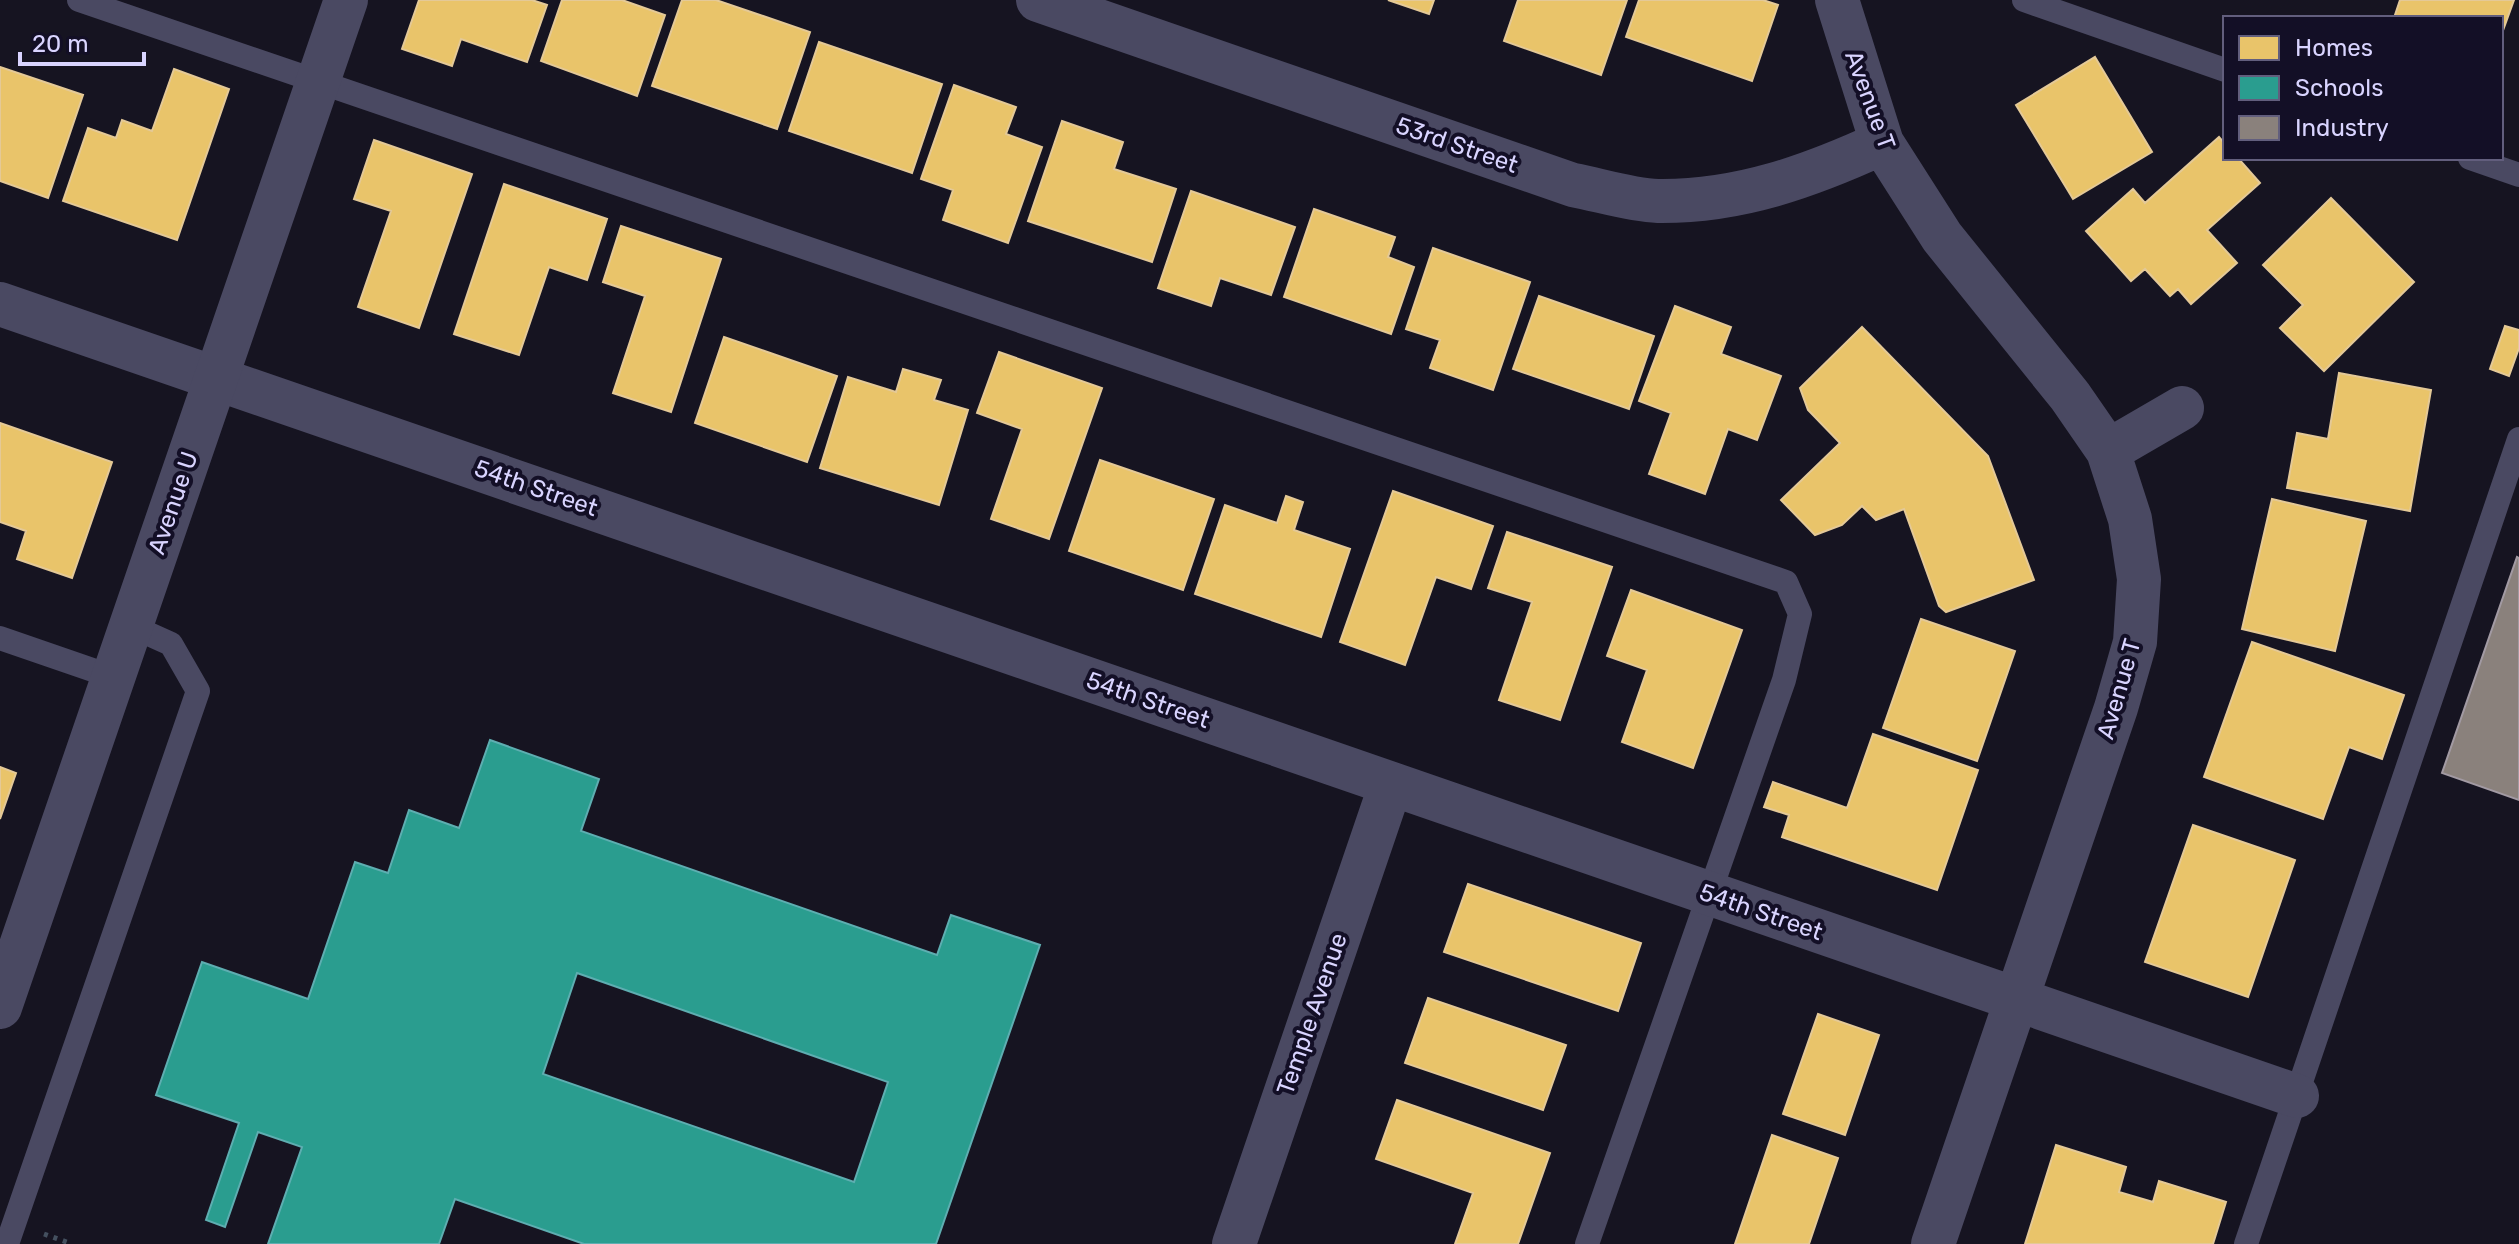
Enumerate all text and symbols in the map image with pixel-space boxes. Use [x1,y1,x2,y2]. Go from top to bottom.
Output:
scale bar [20,16,144,66]
legend [2223,16,2503,160]
text: 20 m [32,30,89,58]
text: Homes [2295,34,2373,62]
street label: Avenue T [1839,47,1901,153]
text: Schools [2295,74,2383,102]
street label: 53rd Street [1392,111,1522,179]
text: Industry [2295,114,2389,142]
street label: Avenue U [142,448,204,558]
street label: 54th Street [471,454,601,522]
street label: Avenue T [2091,635,2147,742]
street label: 54th Street [1083,666,1213,734]
street label: 54th Street [1696,878,1826,946]
street label: Temple Avenue [1271,929,1353,1099]

